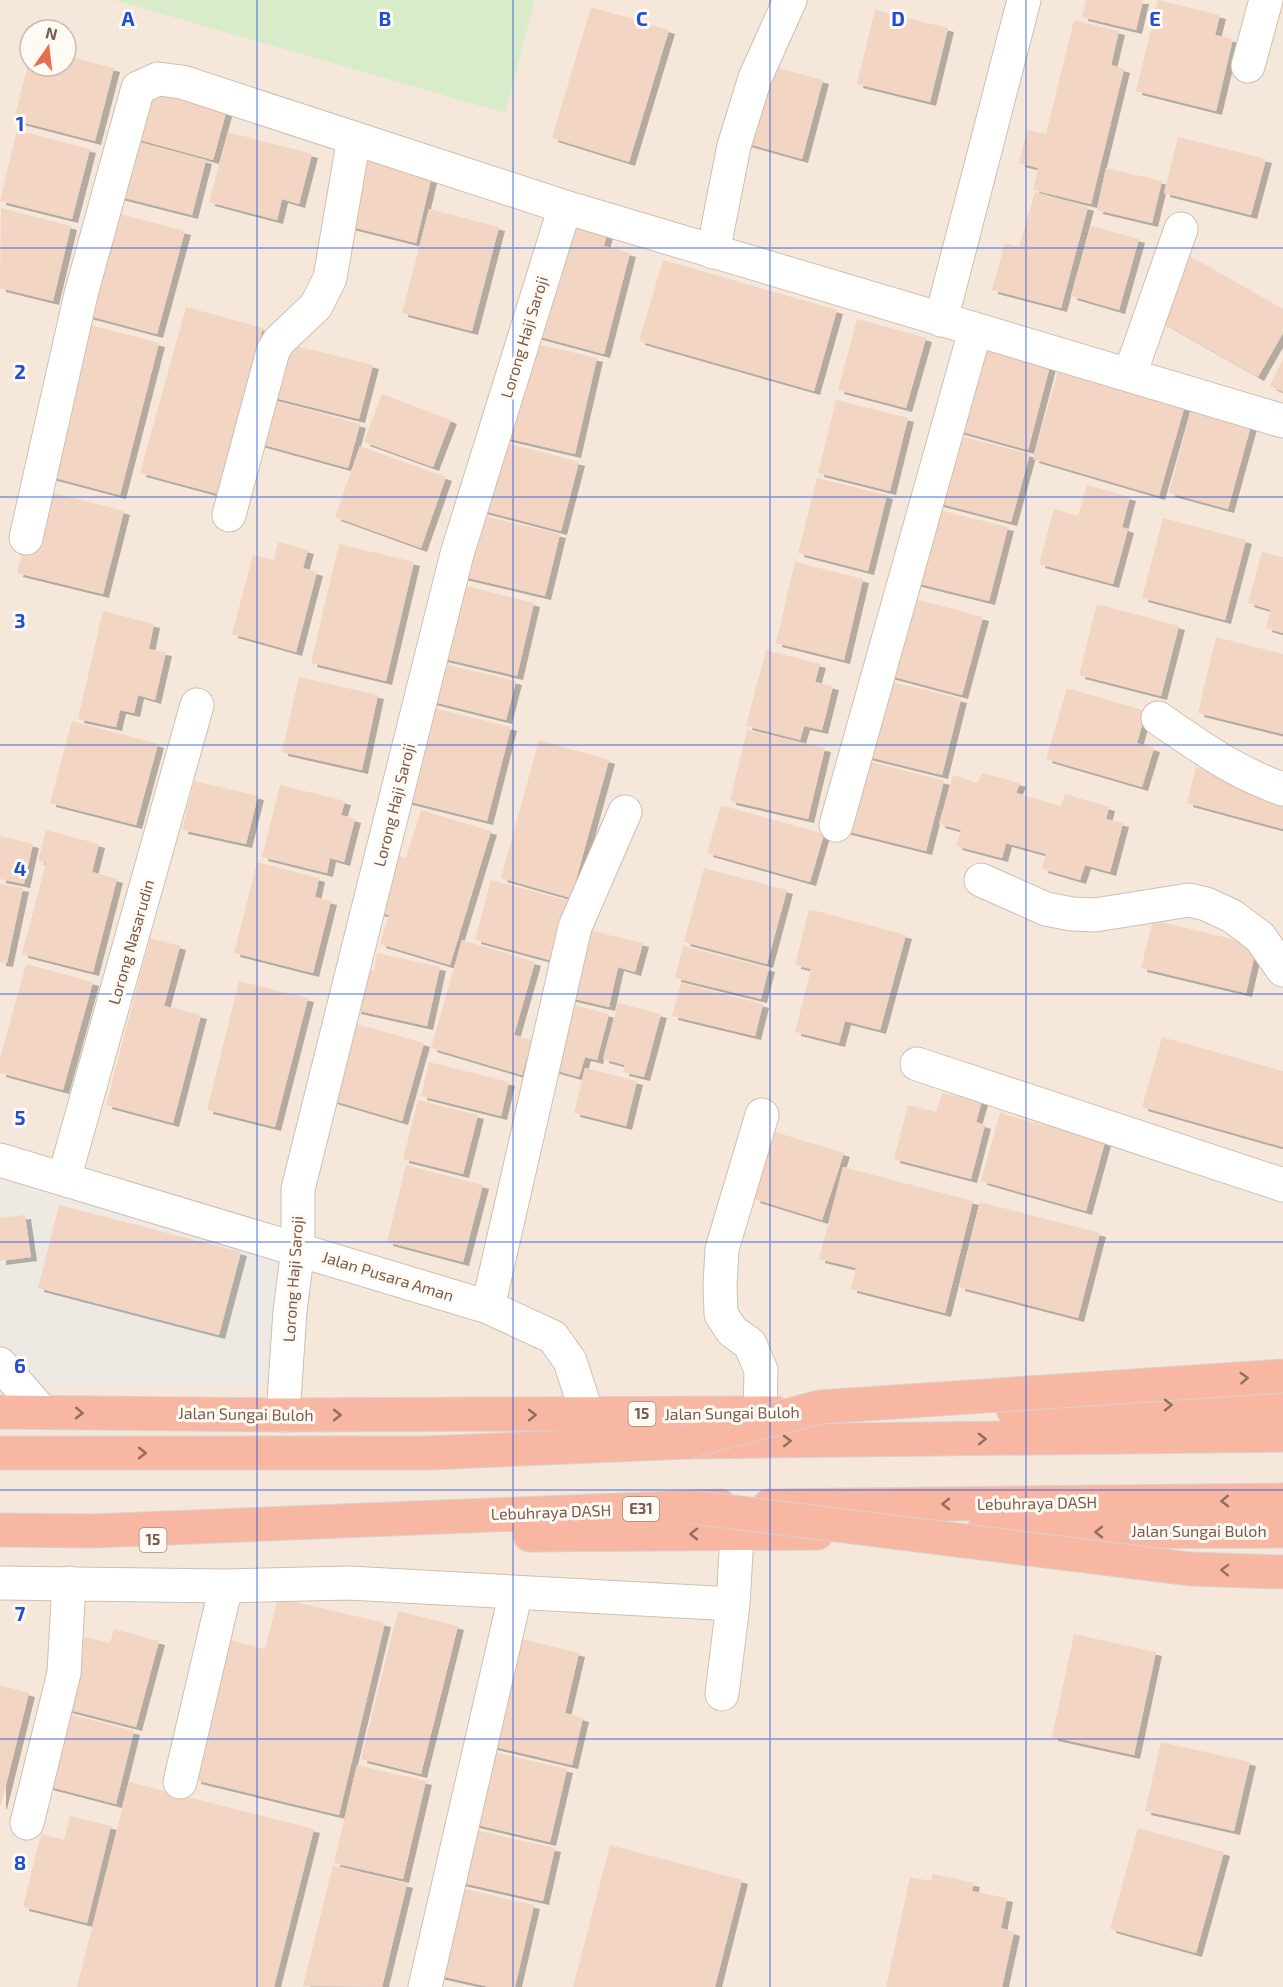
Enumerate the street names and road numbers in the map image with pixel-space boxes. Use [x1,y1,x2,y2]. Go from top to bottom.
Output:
street label: Lorong Haji Saroji [496,274,552,400]
street label: Lorong Haji Saroji [369,741,419,869]
street label: Lorong Nasarudin [104,877,157,1007]
street label: Lorong Haji Saroji [279,1215,307,1343]
street label: Jalan Pusara Aman [320,1246,456,1305]
road number: 15 [628,1402,656,1426]
street label: Jalan Sungai Buloh [664,1402,800,1423]
street label: Jalan Sungai Buloh [178,1403,314,1424]
street label: Lebuhraya DASH [977,1492,1097,1513]
road number: E31 [623,1497,659,1521]
street label: Lebuhraya DASH [490,1500,611,1523]
street label: Jalan Sungai Buloh [1131,1521,1267,1540]
road number: 15 [140,1528,166,1552]

